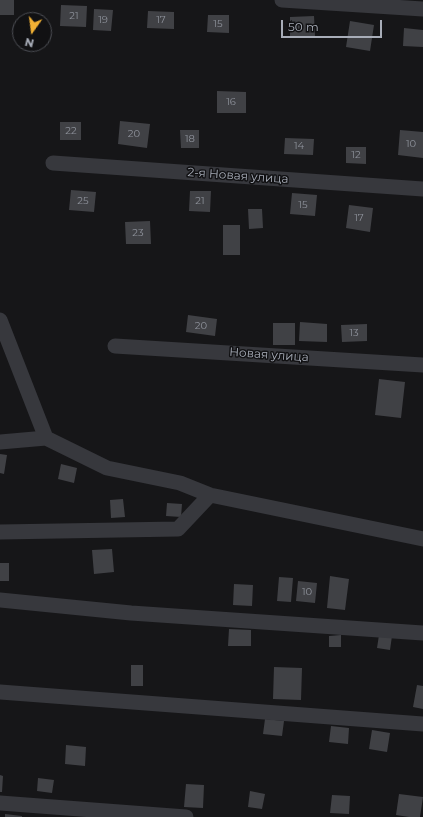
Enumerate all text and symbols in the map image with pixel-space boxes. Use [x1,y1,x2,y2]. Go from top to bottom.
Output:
house number: 21 [69,10,79,22]
north arrow [12,12,52,52]
scale bar [283,12,384,38]
house number: 19 [98,14,108,26]
house number: 17 [156,14,166,26]
house number: 15 [213,18,223,30]
text: 50 m [288,19,319,34]
text: N [23,35,35,51]
house number: 16 [226,96,236,108]
house number: 22 [65,125,77,137]
house number: 20 [128,128,140,140]
house number: 18 [185,133,195,145]
house number: 10 [406,138,416,150]
house number: 14 [294,140,304,152]
house number: 12 [351,149,361,161]
street label: 2-я Новая улица [187,165,289,187]
house number: 25 [77,195,89,207]
house number: 21 [195,195,205,207]
house number: 15 [298,199,308,211]
house number: 17 [354,212,364,224]
house number: 23 [132,227,144,239]
house number: 20 [195,320,207,332]
house number: 13 [349,327,359,339]
street label: Новая улица [229,345,309,365]
house number: 10 [302,586,312,598]

